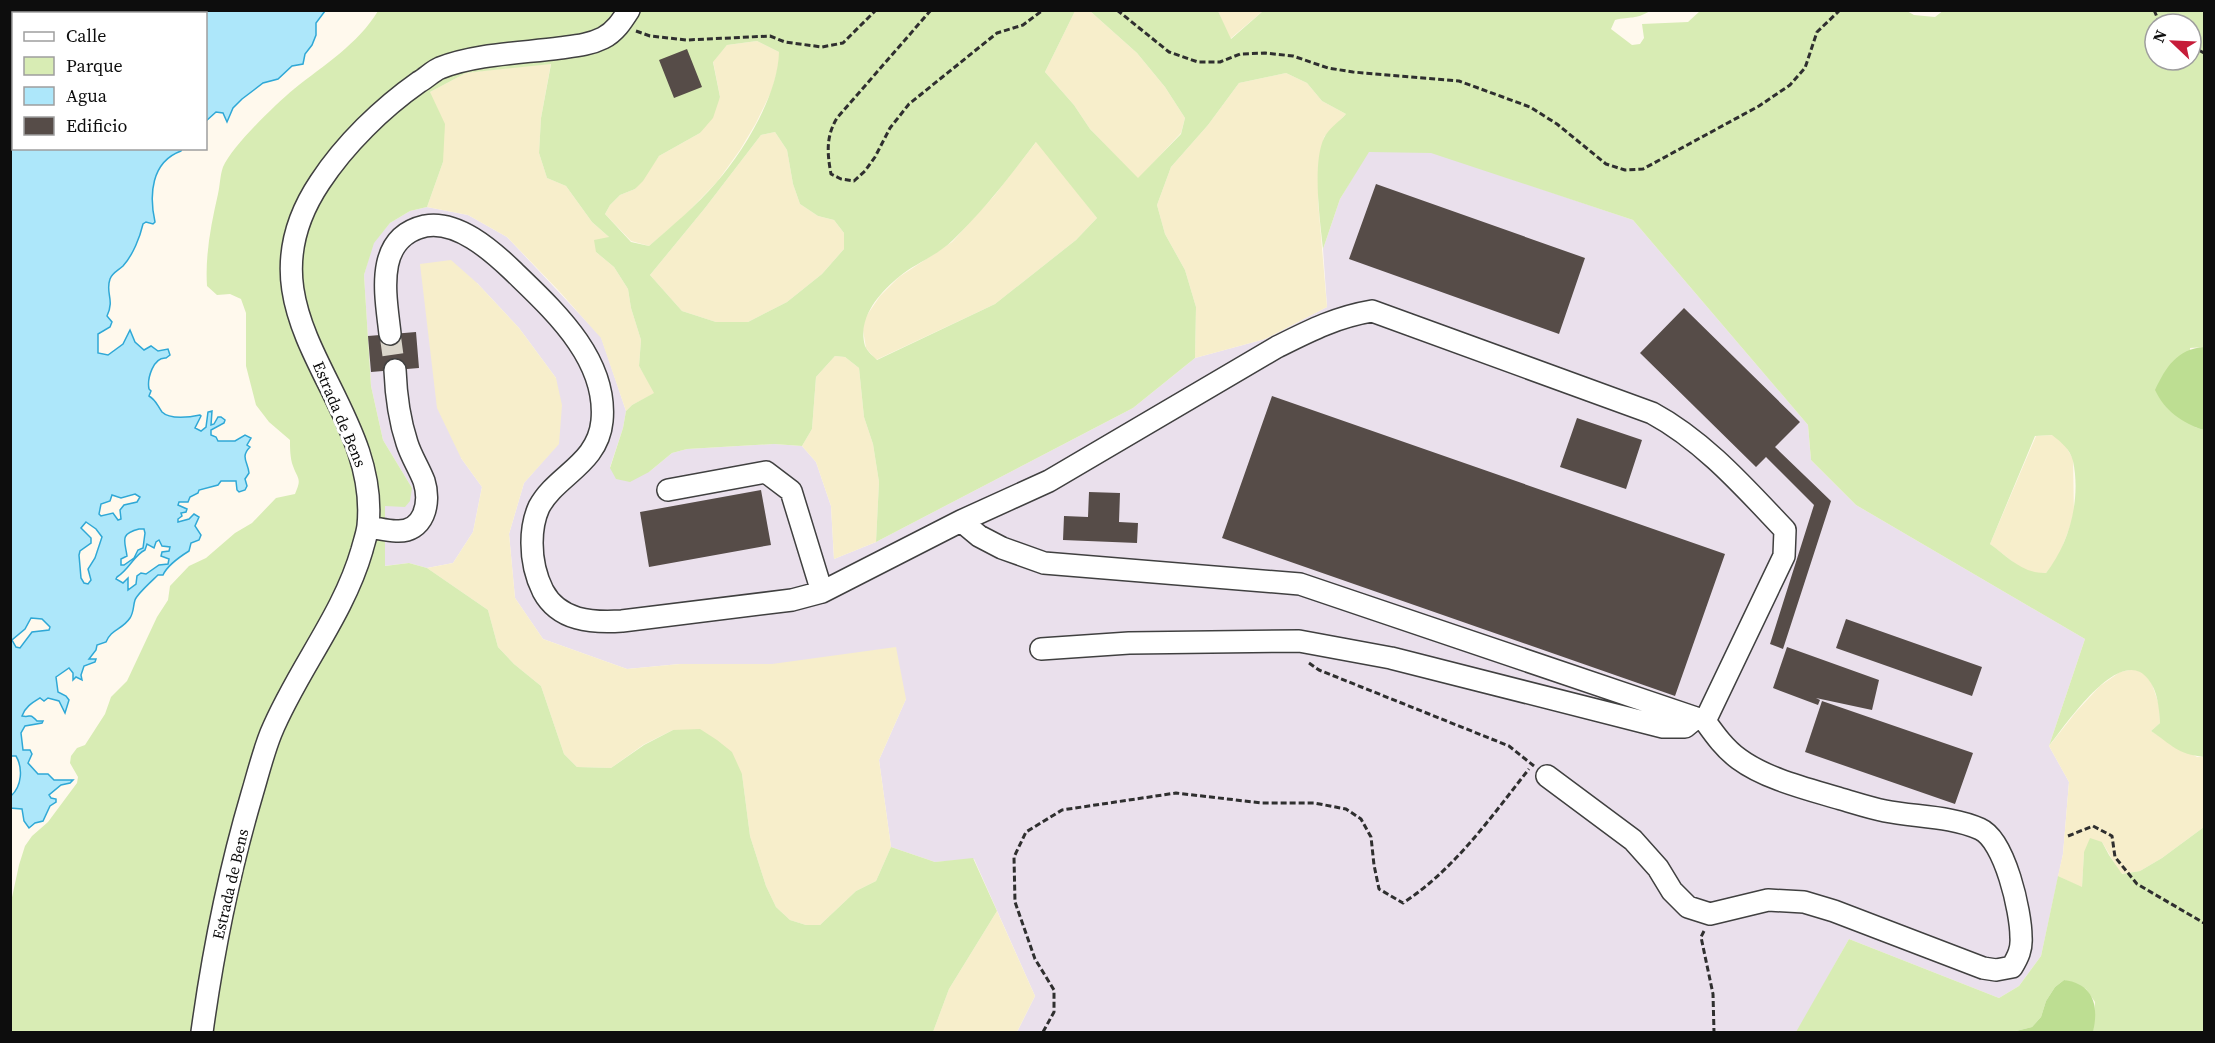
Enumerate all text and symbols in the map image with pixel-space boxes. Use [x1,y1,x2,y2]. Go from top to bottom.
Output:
legend [12,12,207,150]
north arrow [2143,12,2203,72]
text: Calle [66,23,106,48]
text: N [2147,26,2172,46]
text: Parque [66,53,123,78]
text: Agua [66,83,108,108]
text: Edificio [66,113,127,138]
street label: Estrada de Bens [308,358,372,470]
street label: Estrada de Bens [207,826,253,942]

